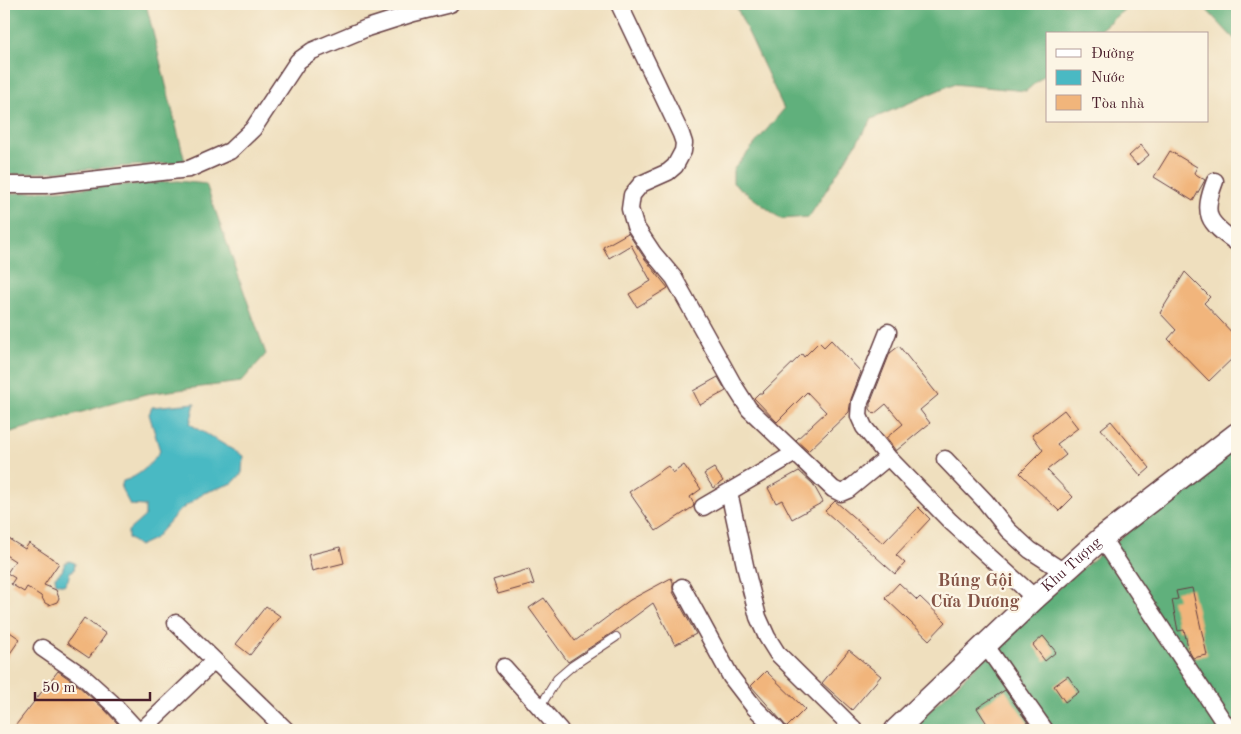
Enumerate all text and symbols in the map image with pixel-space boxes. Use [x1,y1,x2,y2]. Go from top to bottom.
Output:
legend [1046,32,1208,122]
text: Đường [1091,47,1134,62]
text: Nước [1091,71,1125,86]
text: Tòa nhà [1091,97,1145,112]
street label: Khu Tượng [1039,535,1104,595]
district label: Búng Gội Cửa Dương [930,572,1020,611]
scale bar [35,669,150,701]
text: 50 m [42,681,76,696]

